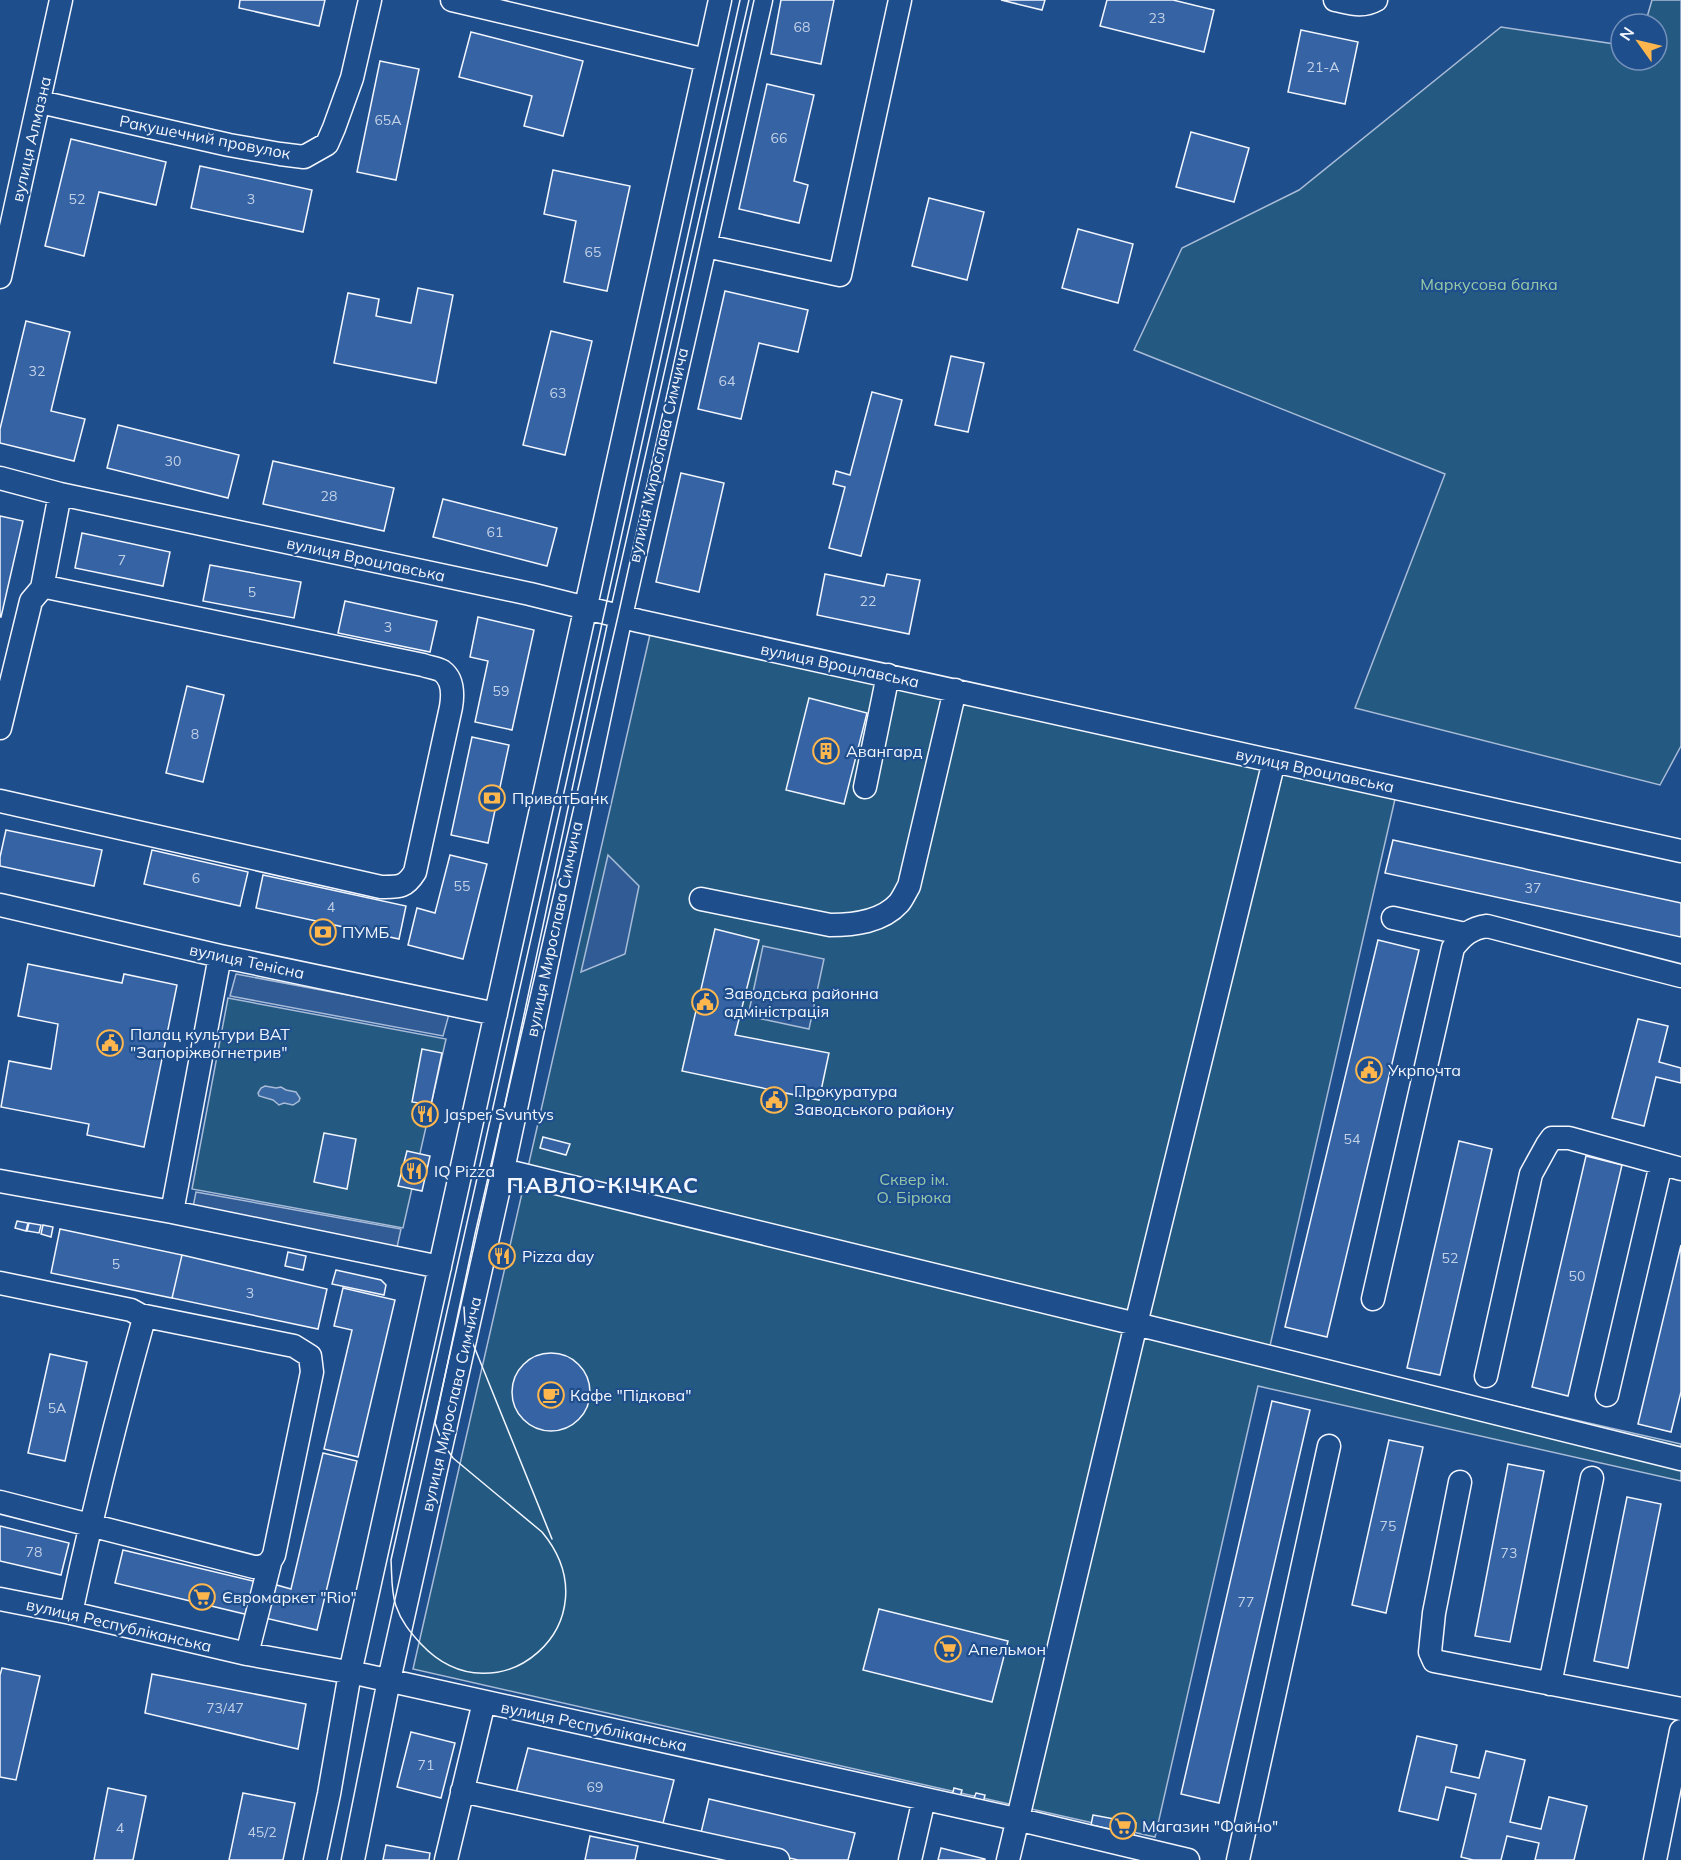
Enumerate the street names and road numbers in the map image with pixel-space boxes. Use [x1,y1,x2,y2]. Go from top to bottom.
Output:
street label: вулиця Алмазна [7,74,55,204]
street label: Ракушечний провулок [118,111,293,163]
street label: вулиця Мирослава Симчича [624,346,692,564]
street label: вулиця Вроцлавська [285,532,447,586]
street label: вулиця Вроцлавська [759,638,921,692]
street label: вулиця Вроцлавська [1234,743,1396,797]
street label: вулиця Мирослава Симчича [521,819,587,1039]
street label: вулиця Тенісна [188,939,306,983]
street label: вулиця Мирослава Симчича [417,1295,485,1513]
street label: вулиця Республіканська [24,1594,214,1656]
street label: вулиця Республіканська [499,1696,689,1756]

